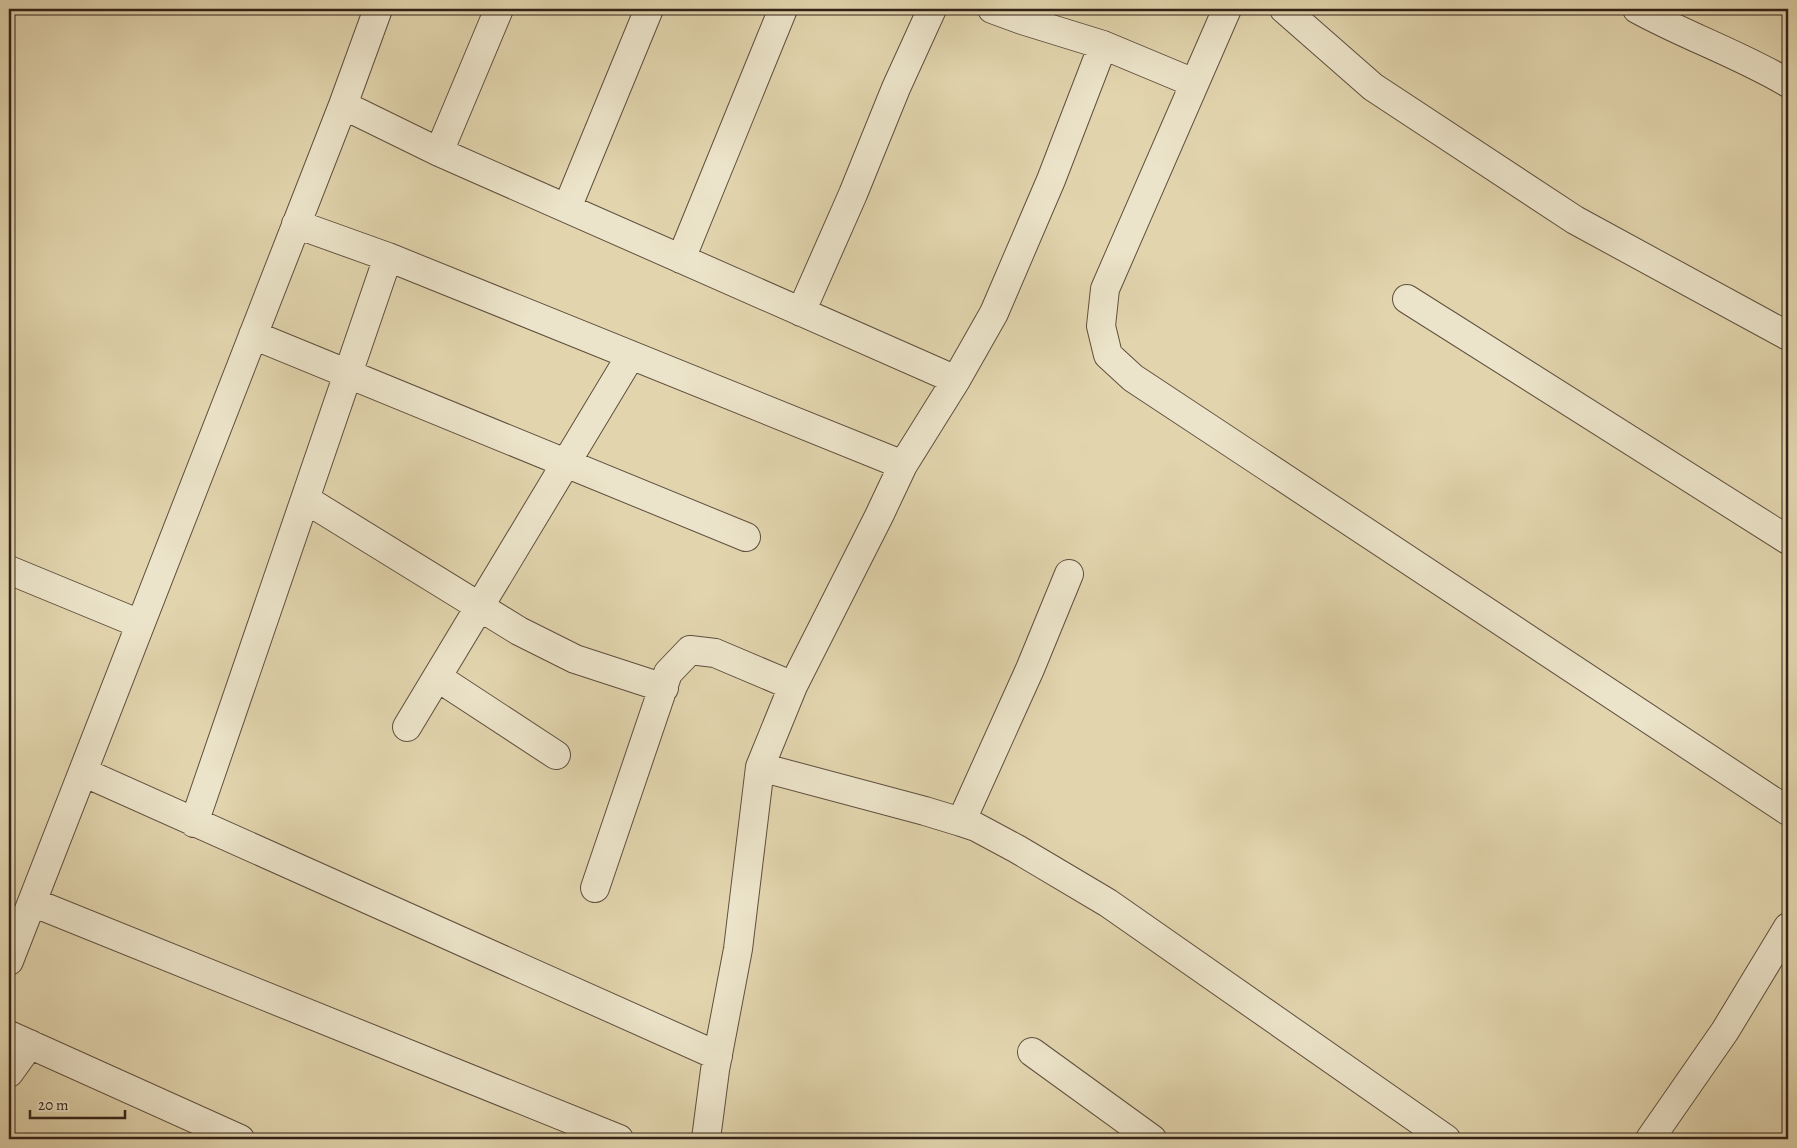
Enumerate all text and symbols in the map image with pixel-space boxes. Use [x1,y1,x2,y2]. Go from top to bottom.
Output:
scale bar [30,1088,125,1120]
text: 20 m [38,1095,69,1115]

